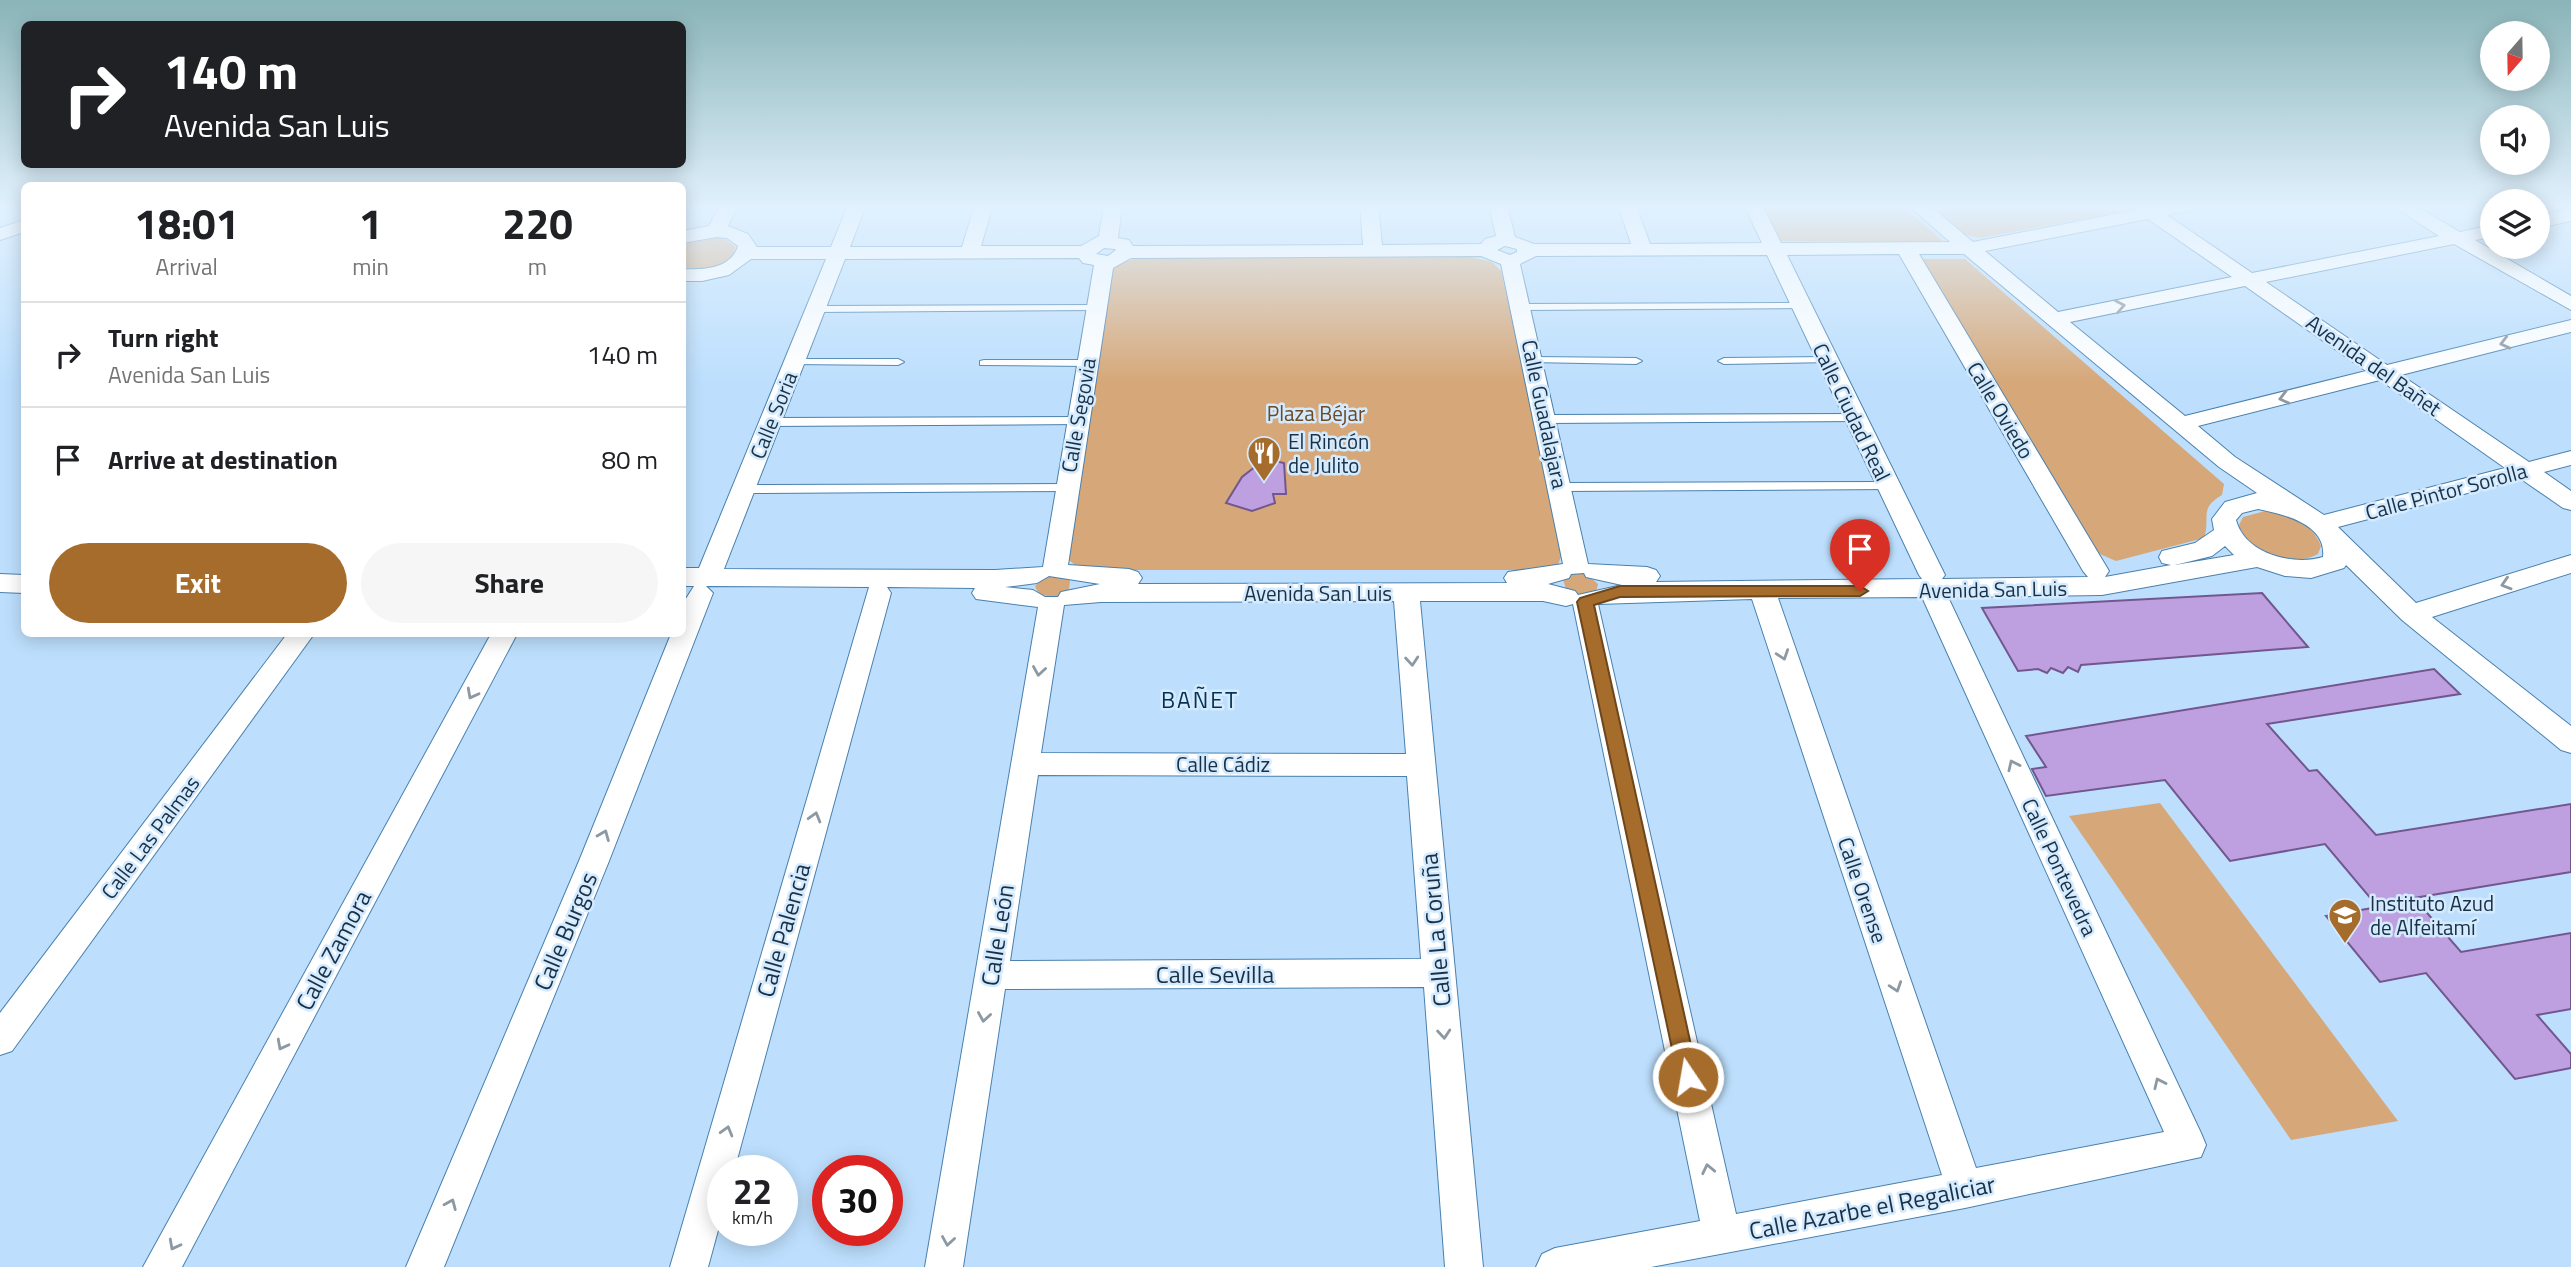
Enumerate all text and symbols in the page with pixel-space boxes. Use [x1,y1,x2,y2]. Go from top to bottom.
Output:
north arrow [2480,21,2550,91]
map controls [2480,21,2550,259]
text: 140 m [164,33,298,108]
icon: right [49,49,140,140]
text: Avenida San Luis [164,101,390,149]
button: sound [2480,105,2550,175]
button: layers [2480,189,2550,259]
text: 18:01 [134,191,239,255]
text: 1 [359,191,382,255]
text: 220 [502,191,573,255]
text: Arrival [155,249,218,284]
text: min [352,249,389,284]
text: m [528,249,547,284]
one-way arrow [2114,299,2126,314]
street label: Avenida del Bañet [2300,306,2449,424]
text: Turn right [108,318,219,357]
text: 140 m [587,335,658,374]
one-way arrow [2499,335,2511,349]
icon: right [49,336,87,374]
street label: Calle Guadalajara [1514,337,1576,492]
street label: Calle Ciudad Real [1805,338,1899,486]
street label: Calle Segovia [1052,355,1104,475]
street label: Calle Oviedo [1959,355,2043,465]
text: Avenida San Luis [108,357,270,392]
street label: Calle Soria [741,366,805,464]
one-way arrow [2278,390,2290,404]
park label: Plaza Béjar [1267,397,1365,429]
place label: El Rincón de Julito [1288,425,1369,481]
restaurant icon: El Rincón de Julito [1245,434,1283,483]
text: Arrive at destination [108,440,338,479]
text: 80 m [601,440,658,479]
icon: arrive [49,441,87,479]
street label: Calle Pintor Sorolla [2362,454,2531,528]
pin [1830,519,1890,591]
icon: arrive [1841,530,1879,568]
button: Exit [49,543,347,623]
button: Share [361,543,658,623]
street label: Avenida San Luis [1919,572,2067,606]
one-way arrow [2500,576,2513,590]
street label: Avenida San Luis [1244,577,1392,609]
one-way arrow [1775,649,1789,661]
one-way arrow [1404,656,1419,667]
one-way arrow [1032,665,1047,677]
district label: BAÑET [1161,682,1239,717]
one-way arrow [467,686,480,699]
street label: Calle Cádiz [1176,748,1270,780]
one-way arrow [2007,760,2021,772]
street label: Calle Las Palmas [93,769,207,905]
street label: Calle Pontevedra [2014,793,2106,942]
one-way arrow [807,811,822,823]
one-way arrow [596,830,610,842]
street label: Calle Orense [1830,833,1896,947]
street label: Calle La Coruña [1410,852,1460,1008]
street label: Calle Palencia [747,859,819,1001]
street label: Calle Burgos [524,866,606,996]
street label: Calle León [971,882,1023,988]
street label: Calle Zamora [286,883,380,1017]
place label: Instituto Azud de Alfeitamí [2370,887,2494,943]
school or university icon: Instituto Azud de Alfeitamí [2326,896,2364,945]
street label: Calle Sevilla [1156,956,1274,992]
one-way arrow [1888,980,1902,992]
one-way arrow [977,1011,992,1023]
one-way arrow [1436,1029,1451,1040]
one-way arrow [277,1037,290,1050]
position arrow [1651,1040,1725,1114]
one-way arrow [2154,1077,2168,1090]
one-way arrow [719,1125,733,1137]
speed limit sign: 30 [812,1155,903,1246]
text: 22 [733,1164,772,1218]
one-way arrow [1701,1164,1716,1176]
street label: Calle Azarbe el Regaliciar [1746,1165,1998,1249]
one-way arrow [443,1199,457,1211]
text: km/h [732,1204,773,1231]
one-way arrow [941,1236,956,1247]
one-way arrow [169,1238,182,1250]

